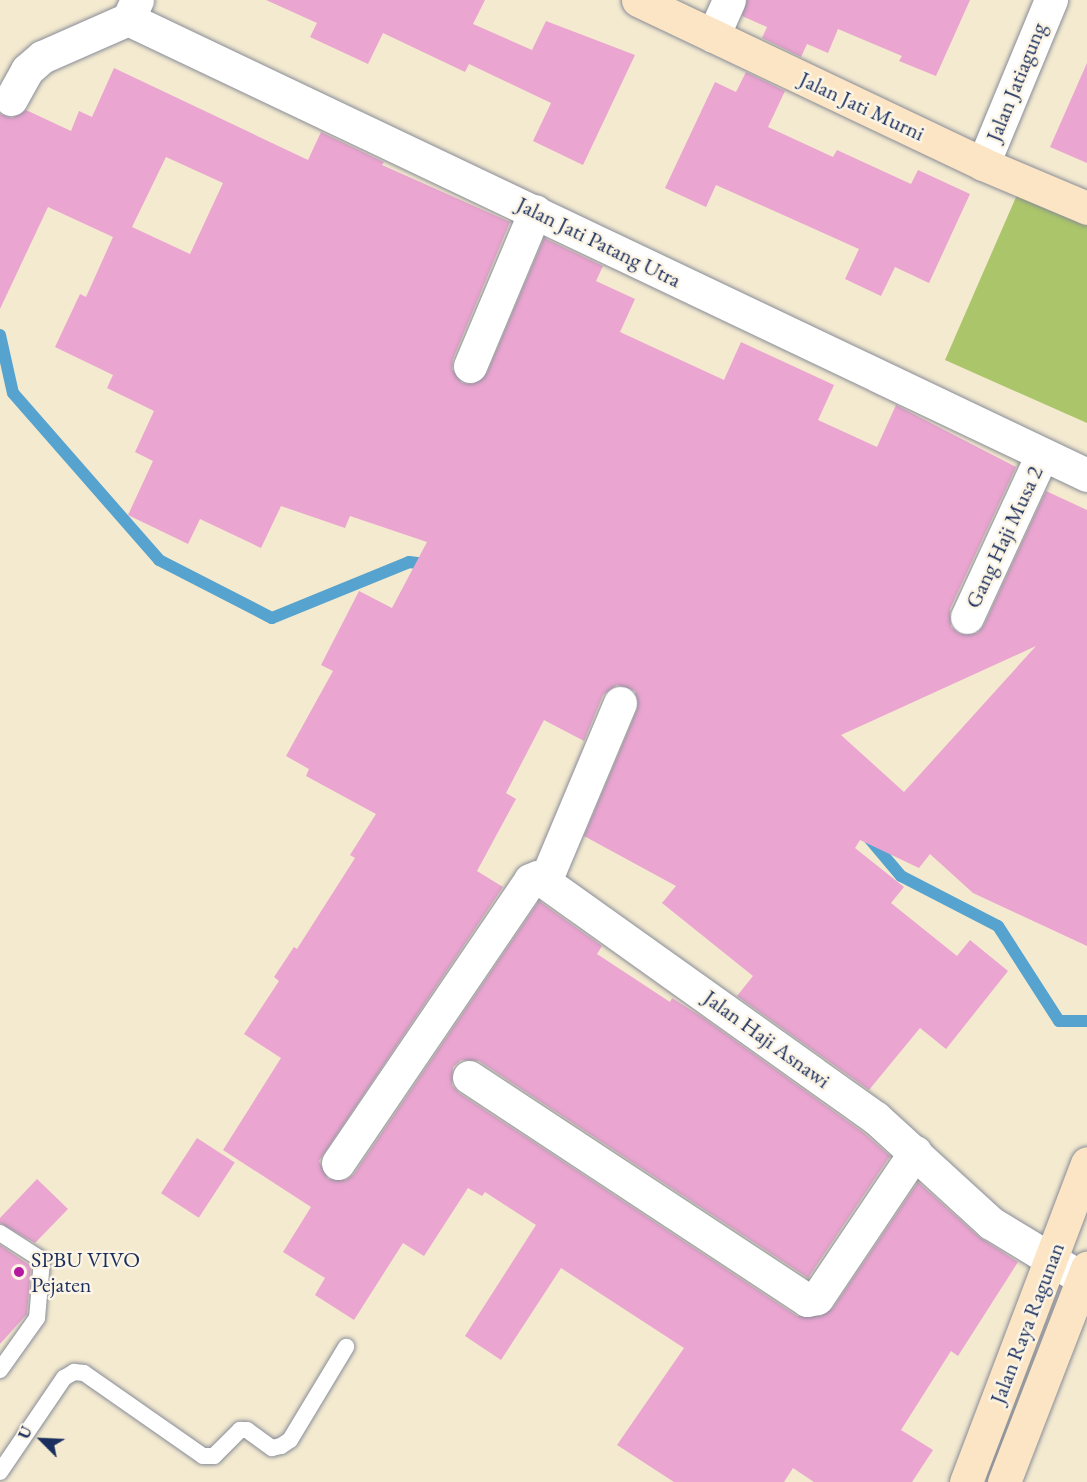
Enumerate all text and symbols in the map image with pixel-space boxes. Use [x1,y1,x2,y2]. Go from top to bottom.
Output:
street label: Jalan Jatiagung [980,19,1052,145]
street label: Jalan Jati Murni [795,65,929,147]
street label: Jalan Jati Patang Utra [512,191,686,293]
street label: Gang Haji Musa 2 [960,462,1048,612]
street label: Jalan Haji Asnawi [698,984,836,1094]
street label: Jalan Raya Ragunan [984,1239,1070,1407]
place label: SPBU VIVO Pejaten [31,1246,140,1298]
marker: SPBU VIVO Pejaten [12,1265,26,1279]
north arrow [12,1410,72,1470]
text: U [13,1423,37,1442]

